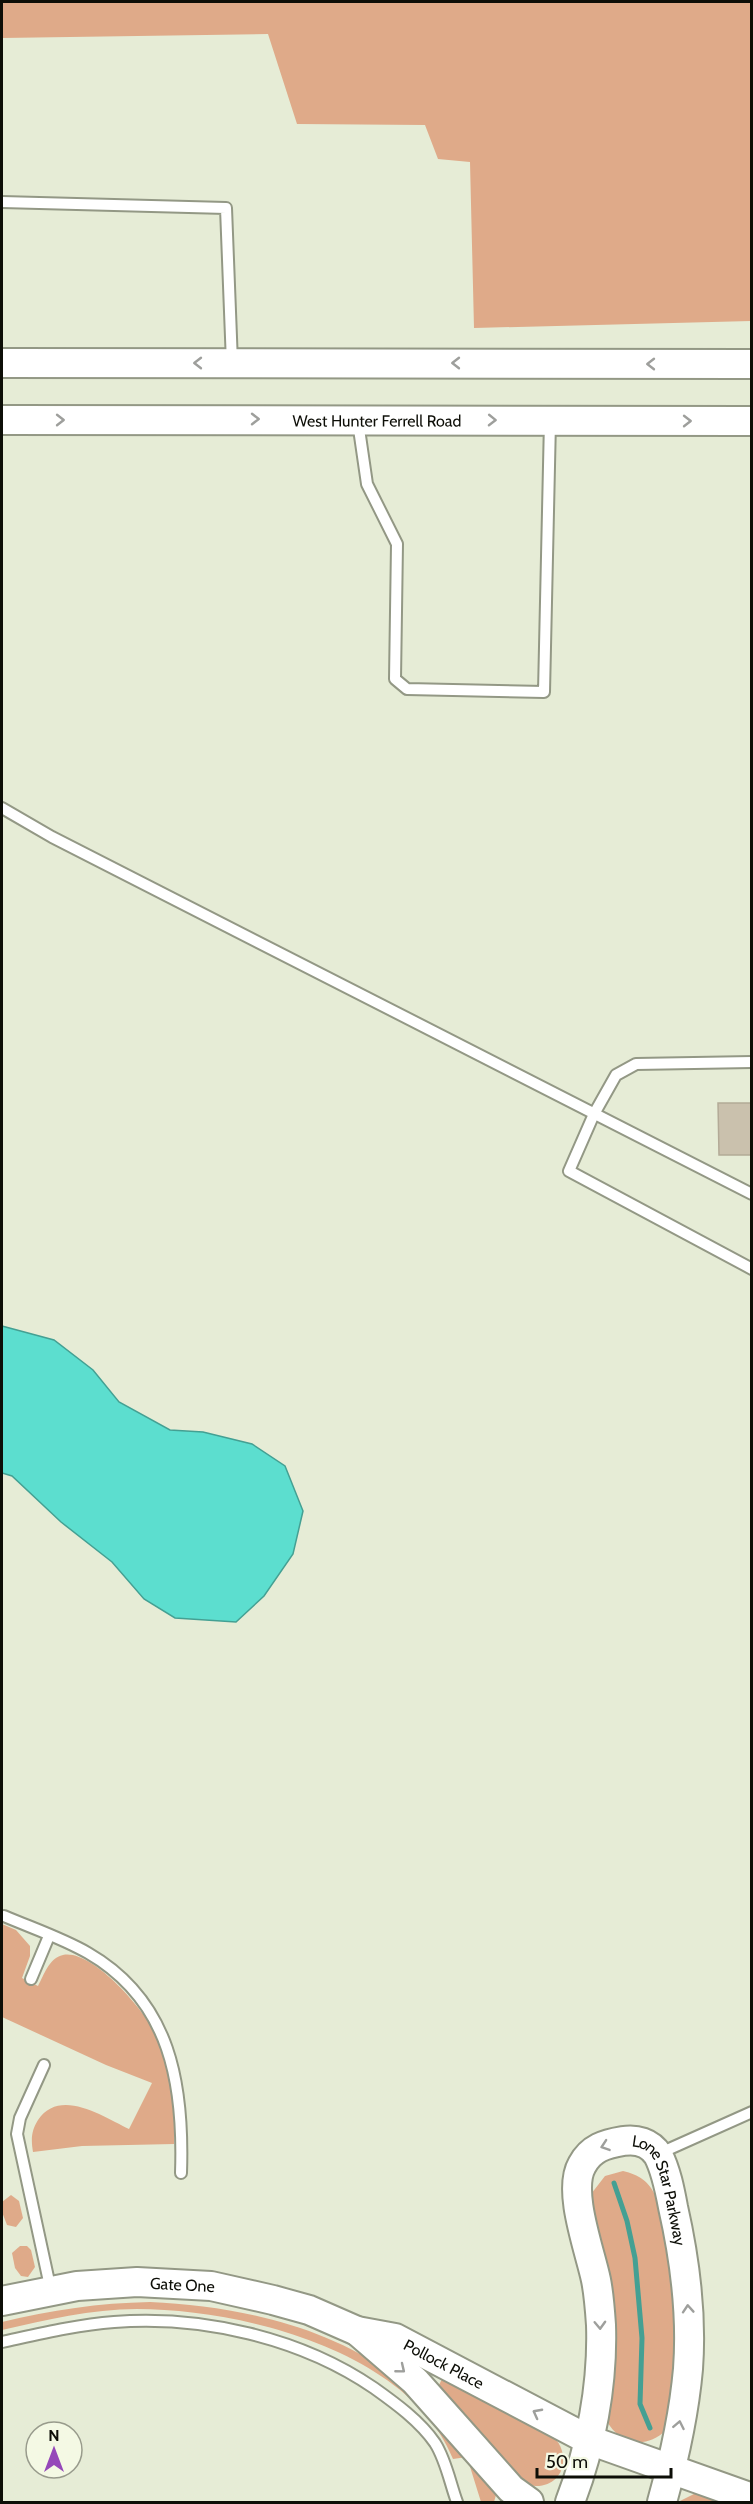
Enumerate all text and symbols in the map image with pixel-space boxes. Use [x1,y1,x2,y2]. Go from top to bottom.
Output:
one-way arrow [194,357,203,369]
one-way arrow [452,357,461,369]
one-way arrow [647,358,656,370]
street label: West Hunter Ferrell Road [293,411,461,431]
one-way arrow [250,413,259,425]
one-way arrow [55,414,64,426]
one-way arrow [487,414,496,426]
one-way arrow [682,415,691,427]
street label: Lone Star Parkway [631,2131,690,2247]
one-way arrow [600,2138,611,2151]
street label: Gate One [149,2274,215,2296]
one-way arrow [681,2304,694,2313]
one-way arrow [594,2320,607,2329]
street label: Pollock Place [400,2335,487,2393]
one-way arrow [394,2362,405,2373]
one-way arrow [533,2409,543,2420]
north arrow [24,2420,84,2480]
one-way arrow [672,2420,685,2430]
text: N [48,2426,60,2445]
scale bar [537,2441,670,2479]
text: 50 m [546,2451,588,2473]

